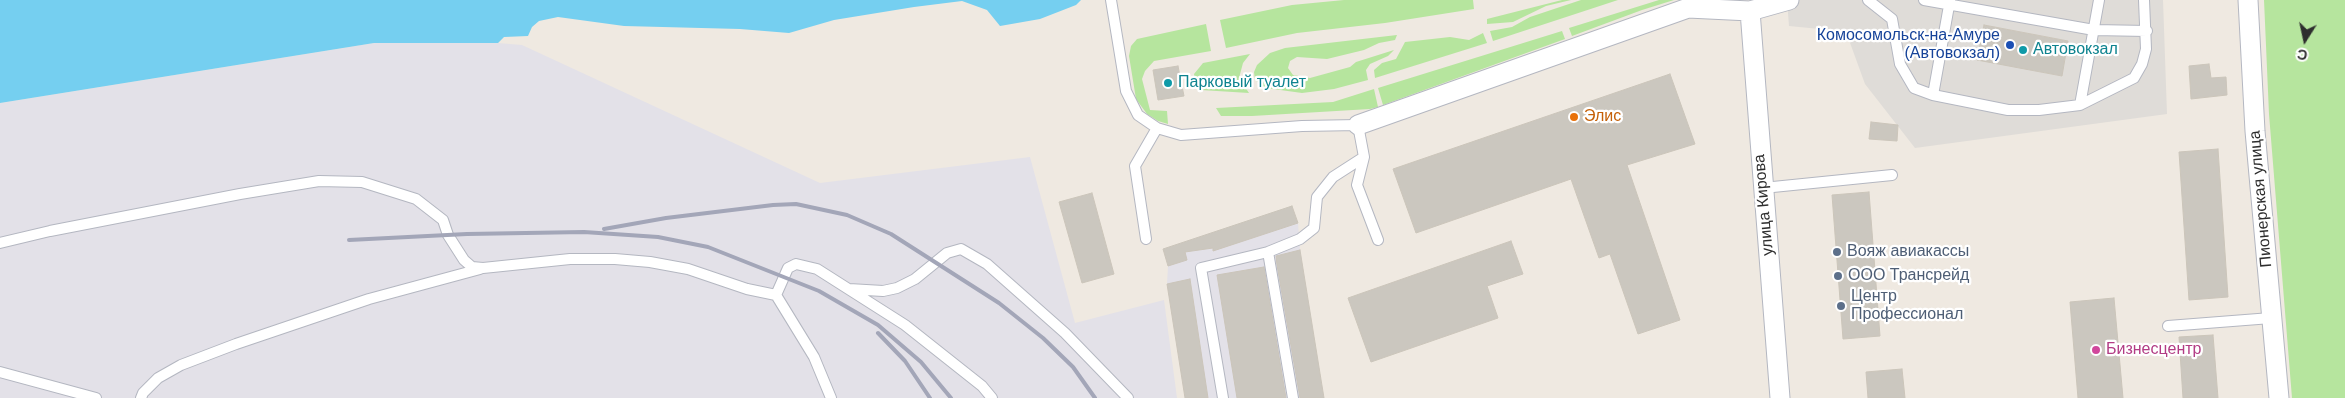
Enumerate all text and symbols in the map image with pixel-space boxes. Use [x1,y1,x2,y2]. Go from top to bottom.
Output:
north arrow [2280,15,2330,65]
place label: Комосомольск-на-Амуре (Автовокзал) [1817,26,2000,64]
marker: Комосомольск-на-Амуре (Автовокзал) [2004,39,2016,51]
place label: Автовокзал [2033,40,2118,60]
marker: Автовокзал [2017,44,2029,56]
text: С [2296,46,2309,64]
place label: Парковый туалет [1178,73,1306,93]
marker: Парковый туалет [1162,77,1174,89]
place label: Элис [1584,107,1621,127]
marker: Элис [1568,111,1580,123]
street label: Пионерская улица [2245,130,2277,268]
street label: улица Кирова [1750,154,1778,256]
place label: Вояж авиакассы [1847,242,1969,262]
marker: Вояж авиакассы [1831,246,1843,258]
place label: ООО Трансрейд [1848,266,1969,286]
marker: ООО Трансрейд [1832,270,1844,282]
place label: Центр Профессионал [1851,287,1963,325]
marker: Центр Профессионал [1835,300,1847,312]
place label: Бизнесцентр [2106,340,2201,360]
marker: Бизнесцентр [2090,344,2102,356]

